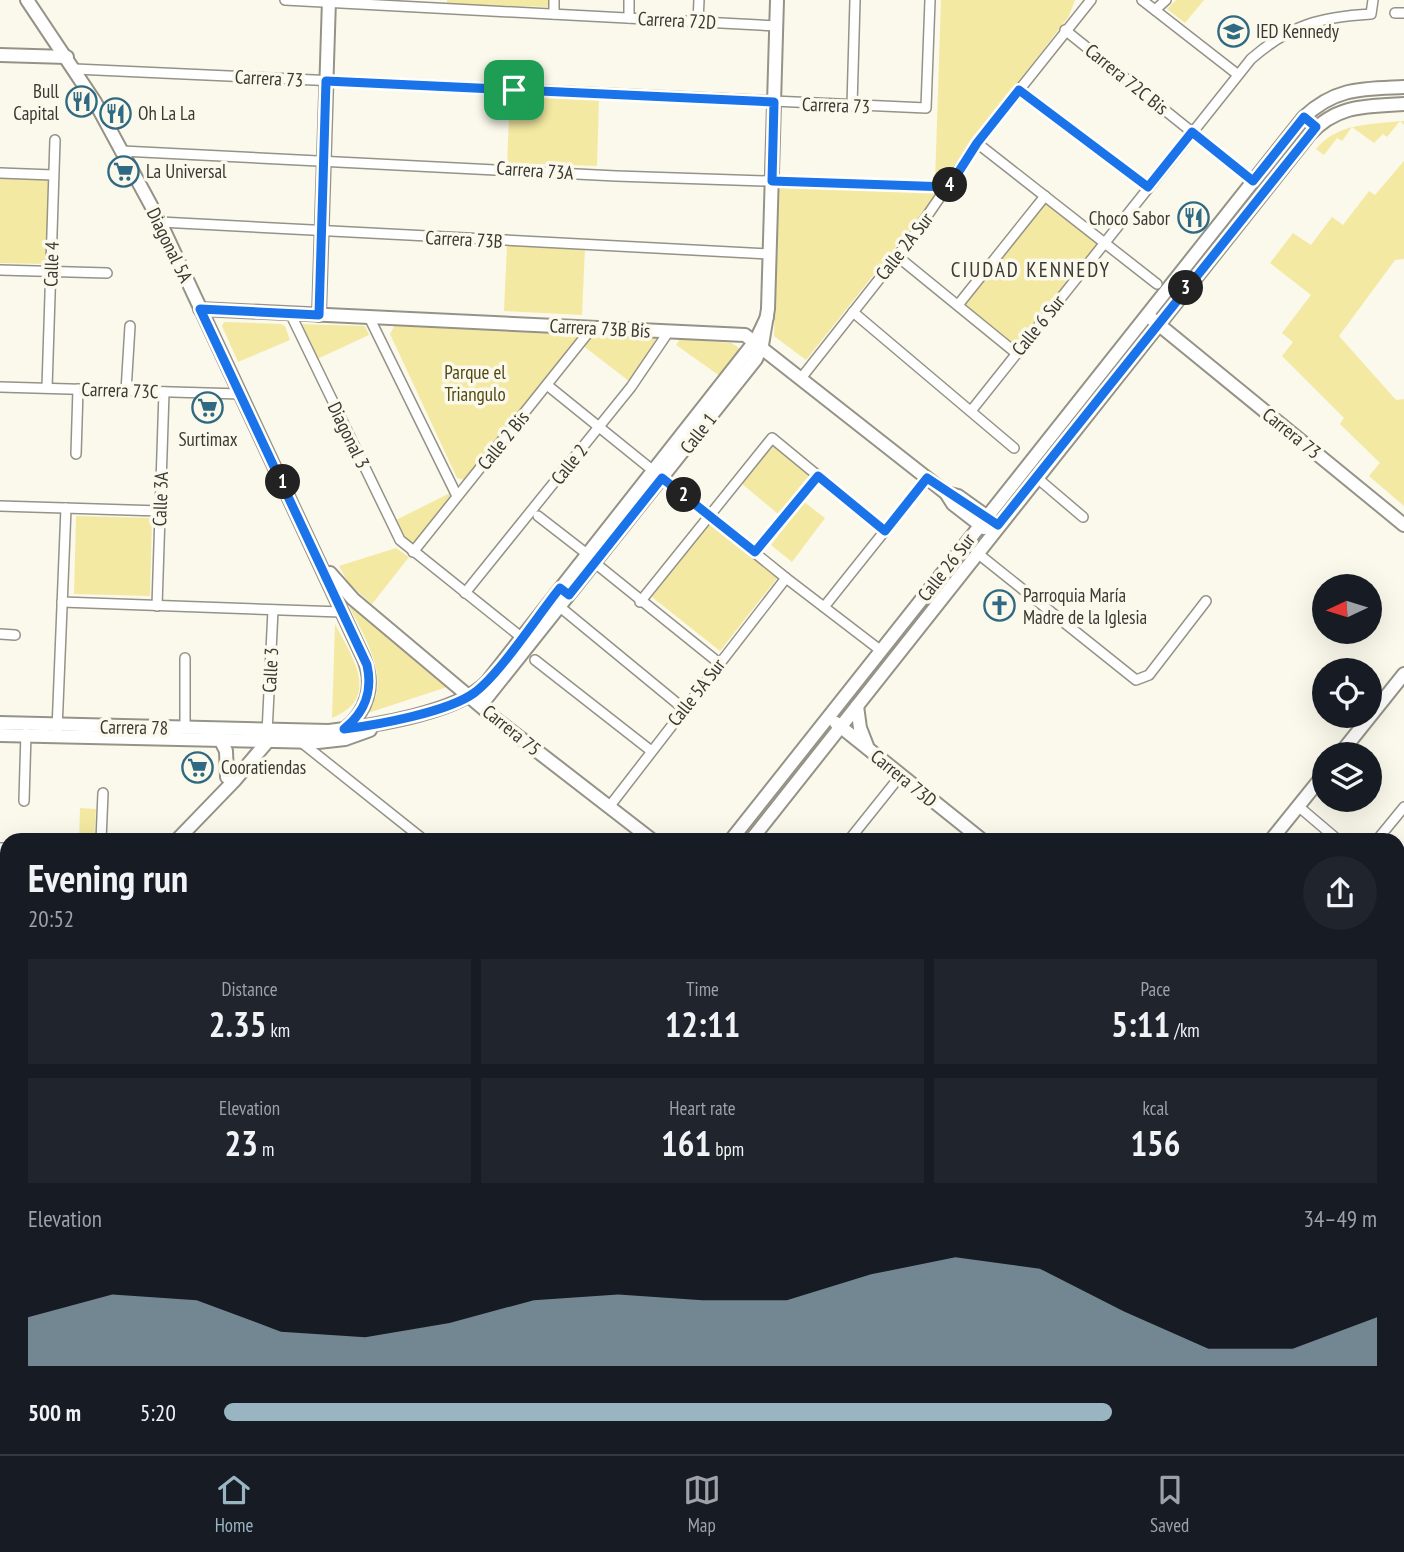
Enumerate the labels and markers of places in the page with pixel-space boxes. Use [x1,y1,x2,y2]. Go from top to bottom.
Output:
school or university icon: IED Kennedy [1216,14,1250,48]
place label: IED Kennedy [1256,19,1340,43]
pin [484,60,544,120]
place label: Bull Capital [13,79,60,125]
restaurant icon: Bull Capital [65,85,99,119]
restaurant icon: Oh La La [98,96,132,130]
place label: Oh La La [138,101,195,125]
supermarket icon: La Universal [106,154,140,188]
place label: La Universal [146,159,227,183]
pin: 4 [932,168,968,202]
restaurant icon: Choco Sabor [1176,201,1210,235]
place label: Choco Sabor [1089,206,1171,230]
pin: 3 [1168,270,1204,306]
supermarket icon: Surtimax [191,391,225,425]
place label: Surtimax [178,427,238,451]
pin: 1 [266,464,300,500]
pin: 2 [666,477,702,512]
place label: Parroquia María Madre de la Iglesia [1023,583,1147,629]
church icon: Parroquia María Madre de la Iglesia [983,589,1017,623]
supermarket icon: Cooratiendas [181,750,215,784]
place label: Cooratiendas [221,755,306,779]

